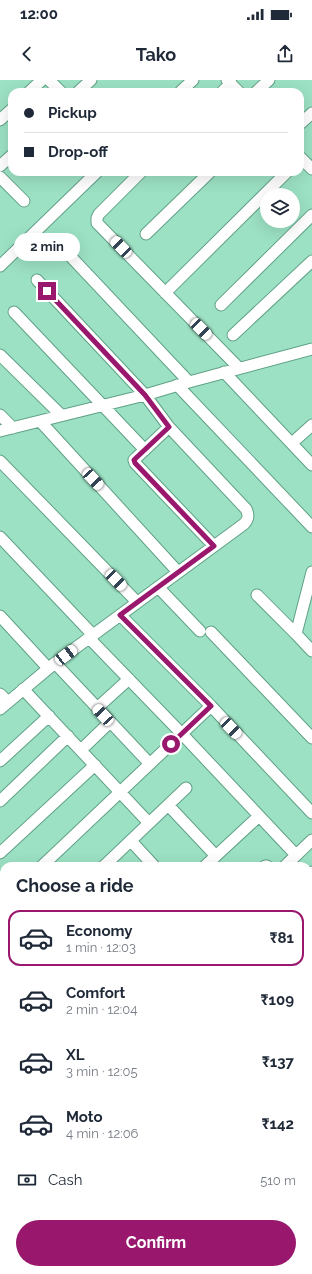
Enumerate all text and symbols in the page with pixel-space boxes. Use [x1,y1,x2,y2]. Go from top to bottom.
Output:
text: 12:00 [20,5,58,23]
icon: back [16,43,38,65]
icon: share [274,43,296,65]
text: Tako [136,44,176,65]
text: Pickup [48,104,97,122]
text: Drop-off [48,143,108,161]
map controls [260,188,300,228]
button: layers [260,188,300,228]
callout: 2 min [14,233,80,261]
car [108,234,134,260]
text: 2 min [30,239,64,254]
route end [38,282,56,300]
car [188,316,214,342]
car [80,466,106,492]
car [103,567,129,593]
car [53,643,79,667]
car [90,702,116,728]
car [218,715,244,741]
route start [162,735,180,753]
text: Choose a ride [16,875,134,896]
icon: car [18,920,54,956]
text: Economy [66,922,133,940]
text: ₹81 [270,929,294,947]
text: 1 min · 12:03 [66,940,136,955]
icon: car [18,982,54,1018]
text: Comfort [66,984,125,1002]
text: ₹109 [261,991,294,1009]
text: 2 min · 12:04 [66,1002,137,1017]
icon: car [18,1044,54,1080]
text: XL [66,1046,84,1064]
text: ₹137 [262,1053,294,1071]
text: 3 min · 12:05 [66,1064,138,1079]
icon: car [18,1106,54,1142]
text: Moto [66,1108,103,1126]
text: ₹142 [262,1115,294,1133]
text: 4 min · 12:06 [66,1126,138,1141]
icon: cash [16,1169,38,1191]
text: Cash [48,1171,82,1189]
text: 510 m [260,1173,296,1188]
button: Confirm [16,1220,296,1266]

